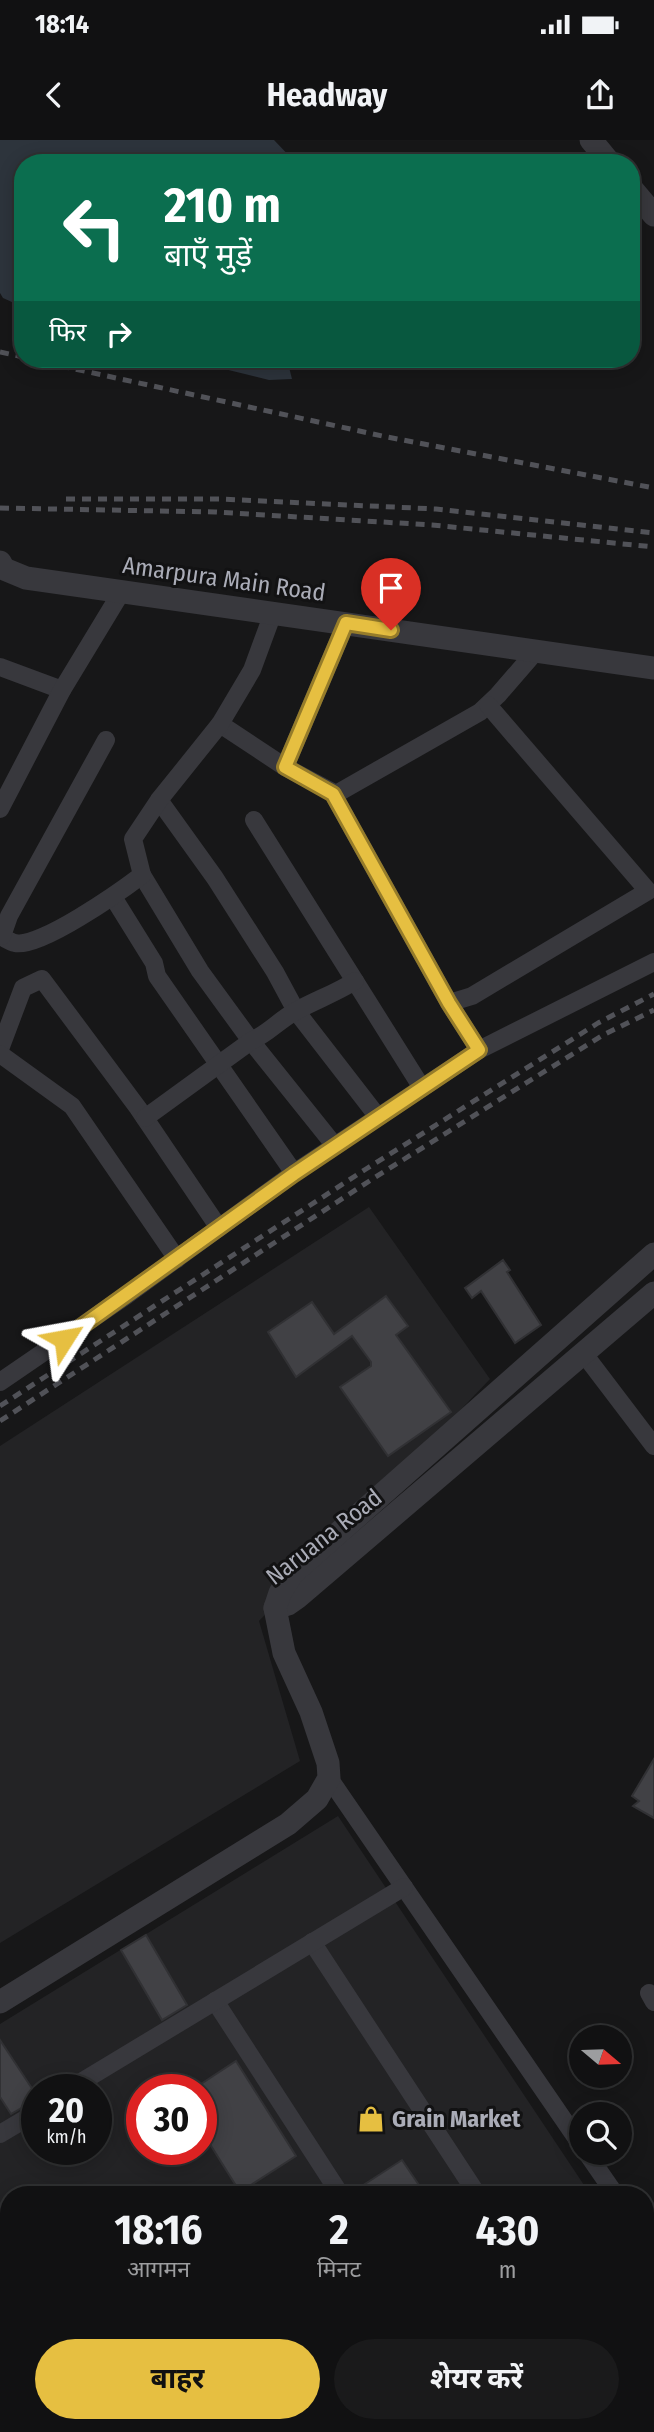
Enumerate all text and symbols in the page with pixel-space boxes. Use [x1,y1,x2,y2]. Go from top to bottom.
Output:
text: 18:14 [35,9,89,40]
icon: back [35,76,73,114]
text: Headway [267,76,387,114]
icon: share [581,76,619,114]
text: 210 m [164,176,281,235]
icon: left [49,182,140,273]
text: बाएँ मुड़ें [164,236,252,274]
icon: right [100,315,138,353]
text: फिर [49,317,86,348]
street label: Amarpura Main Road [121,551,327,607]
pin [361,558,421,630]
icon: arrive [372,569,410,607]
position arrow [27,1302,101,1376]
street label: Naruana Road [261,1483,387,1591]
north arrow [569,2025,632,2088]
map controls [569,2025,632,2165]
speed limit sign: 30 [126,2074,217,2165]
text: 20 [49,2089,84,2131]
button: search [569,2102,632,2165]
shop icon: Grain Market [356,2104,386,2134]
place label: Grain Market [392,2105,521,2133]
text: km/h [46,2126,87,2148]
text: 18:16 [115,2205,202,2255]
text: 2 [329,2205,349,2255]
text: 430 [476,2206,539,2256]
text: आगमन [127,2255,190,2283]
text: मिनट [317,2255,361,2283]
text: m [499,2256,516,2284]
button: बाहर [35,2339,320,2419]
button: शेयर करें [334,2339,619,2419]

